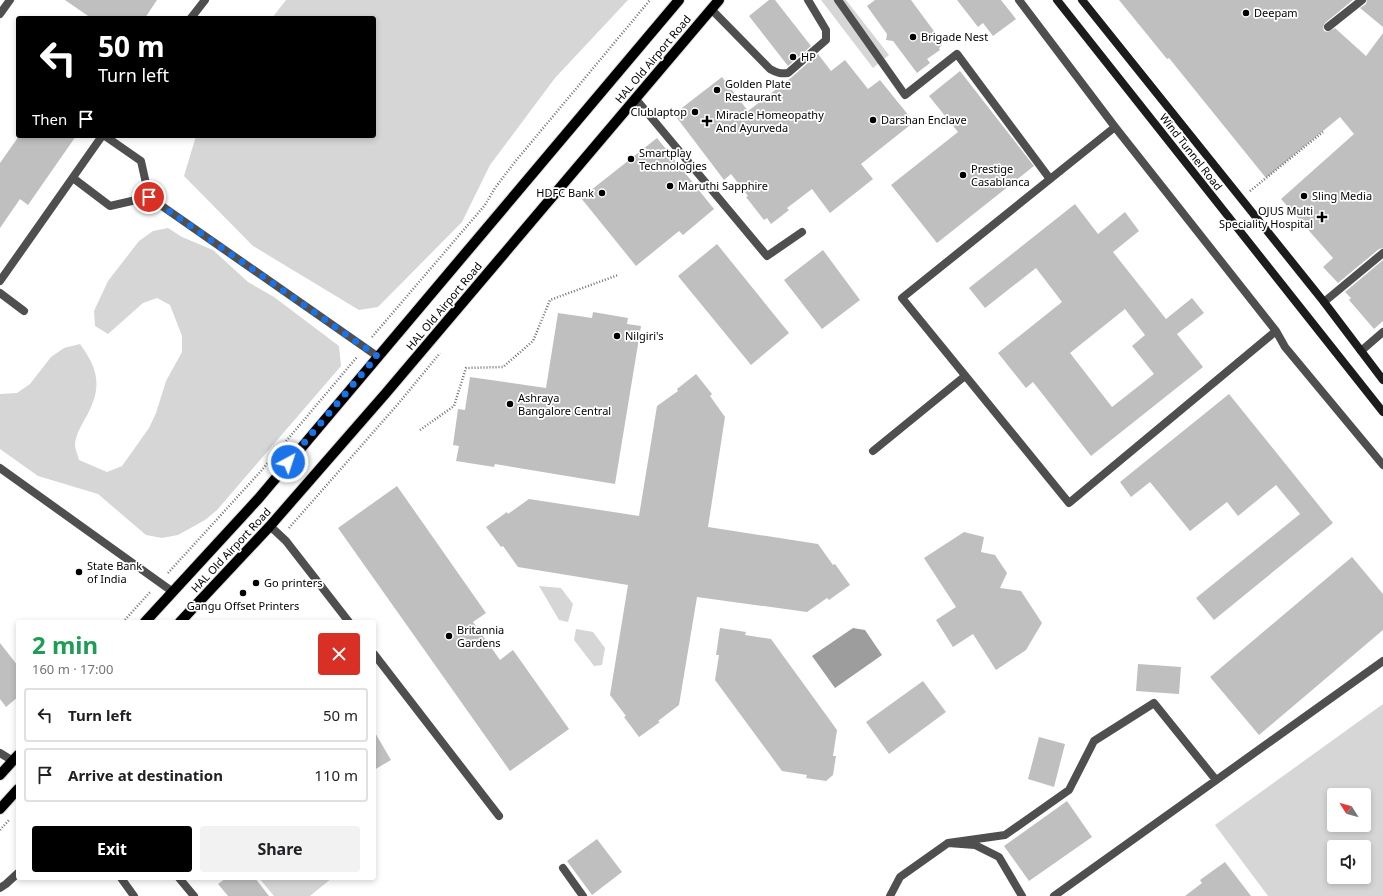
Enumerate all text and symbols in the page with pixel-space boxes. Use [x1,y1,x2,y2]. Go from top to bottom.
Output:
place label: Deepam [1254,5,1298,20]
marker: Deepam [1241,8,1251,18]
street label: HAL Old Airport Road [611,12,694,106]
text: 50 m [98,27,165,65]
place label: Brigade Nest [921,29,988,44]
icon: left [32,32,84,84]
marker: Brigade Nest [908,32,918,42]
place label: HP [801,49,816,64]
marker: HP [788,52,798,62]
text: Turn left [98,63,169,87]
place label: Golden Plate Restaurant [725,76,791,104]
marker: Golden Plate Restaurant [712,85,722,95]
place label: Clublaptop [630,104,687,119]
marker: Clublaptop [690,107,700,117]
place label: Miracle Homeopathy And Ayurveda [716,107,824,135]
icon: arrive [75,108,97,130]
text: Then [32,109,67,129]
street label: Wind Tunnel Road [1157,110,1226,193]
place label: Darshan Enclave [881,112,967,127]
marker: Miracle Homeopathy And Ayurveda [701,115,713,127]
marker: Darshan Enclave [868,115,878,125]
place label: Smartplay Technologies [639,145,707,173]
marker: Smartplay Technologies [626,154,636,164]
place label: Prestige Casablanca [971,161,1030,189]
marker: Prestige Casablanca [958,170,968,180]
place label: Maruthi Sapphire [678,178,768,193]
pin [132,180,166,214]
marker: Maruthi Sapphire [665,181,675,191]
place label: HDFC Bank [536,185,594,200]
icon: arrive [138,186,160,208]
marker: HDFC Bank [597,188,607,198]
place label: Sling Media [1312,188,1372,203]
marker: Sling Media [1299,191,1309,201]
place label: OJUS Multi Speciality Hospital [1219,203,1313,231]
marker: OJUS Multi Speciality Hospital [1316,211,1328,223]
street label: HAL Old Airport Road [402,259,485,353]
place label: Nilgiri's [625,328,663,343]
marker: Nilgiri's [612,331,622,341]
place label: Ashraya Bangalore Central [518,390,611,418]
marker: Ashraya Bangalore Central [505,399,515,409]
position arrow [267,441,309,483]
street label: HAL Old Airport Road [187,504,274,595]
place label: State Bank of India [87,558,142,586]
marker: State Bank of India [74,567,84,577]
place label: Go printers [264,575,322,590]
marker: Go printers [251,578,261,588]
marker: Gangu Offset Printers [238,588,248,598]
place label: Gangu Offset Printers [187,598,299,613]
place label: Britannia Gardens [457,622,504,650]
text: 2 min [32,628,98,661]
marker: Britannia Gardens [444,631,454,641]
button: close [318,633,360,675]
text: 160 m · 17:00 [32,660,113,678]
icon: left [34,704,56,726]
text: Turn left [68,705,132,725]
text: 50 m [323,705,358,725]
icon: arrive [34,764,56,786]
text: Arrive at destination [68,765,223,785]
text: 110 m [314,765,358,785]
north arrow [1327,788,1371,832]
map controls [1327,788,1371,884]
button: Exit [32,826,192,872]
button: Share [200,826,360,872]
button: sound [1327,840,1371,884]

